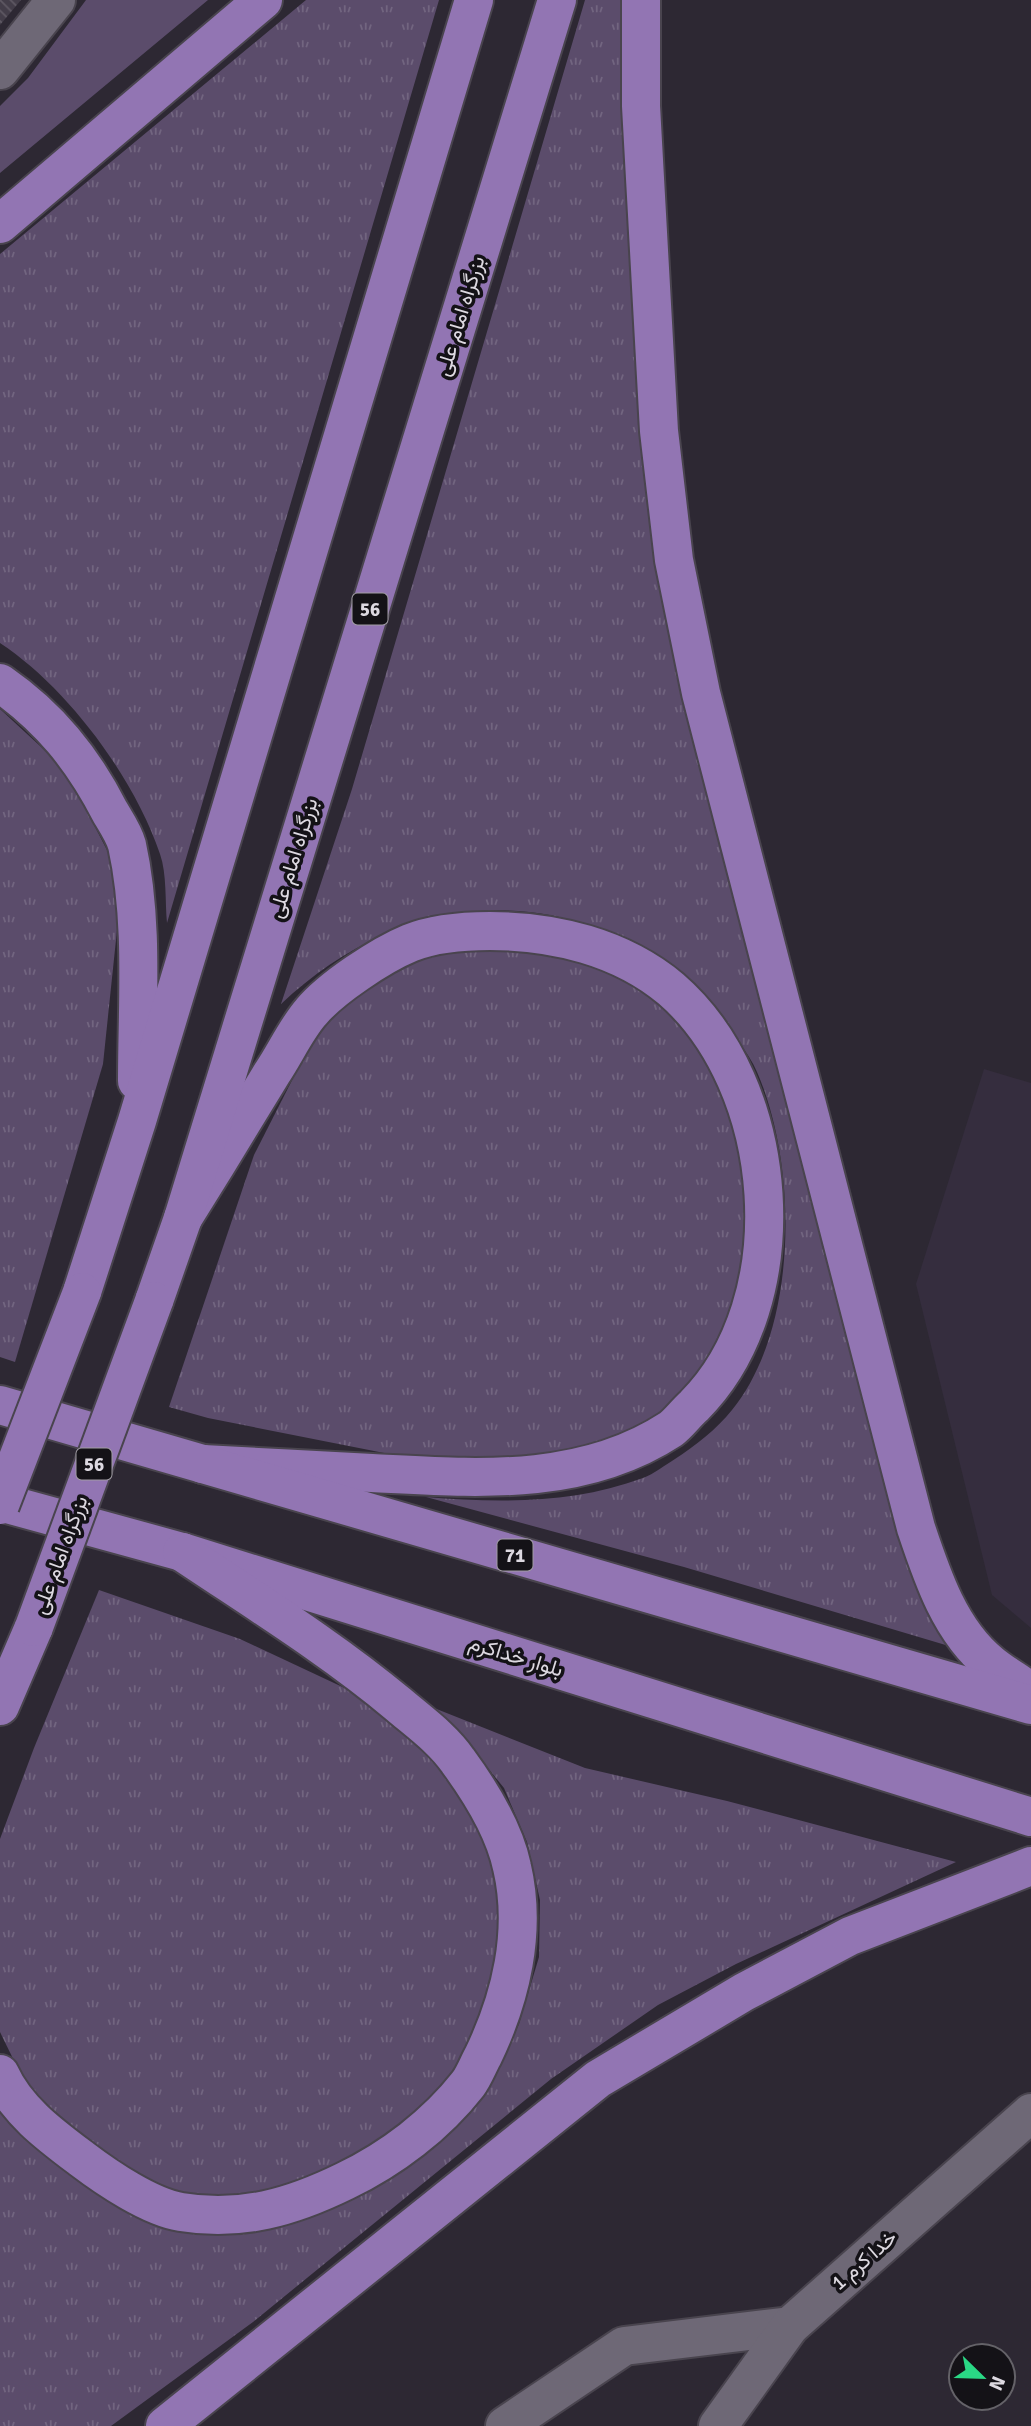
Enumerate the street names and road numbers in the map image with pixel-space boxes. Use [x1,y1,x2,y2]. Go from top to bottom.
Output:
street label: بزرگراه امام علی [429,253,492,380]
road number: 56 [352,594,388,624]
street label: بزرگراه امام علی [262,795,325,922]
road number: 56 [76,1448,112,1480]
street label: بزرگراه امام علی [27,1492,94,1618]
road number: 71 [498,1540,532,1570]
street label: بلوار خداکرم [465,1629,566,1684]
street label: خدا کرم 1 [826,2224,903,2296]

